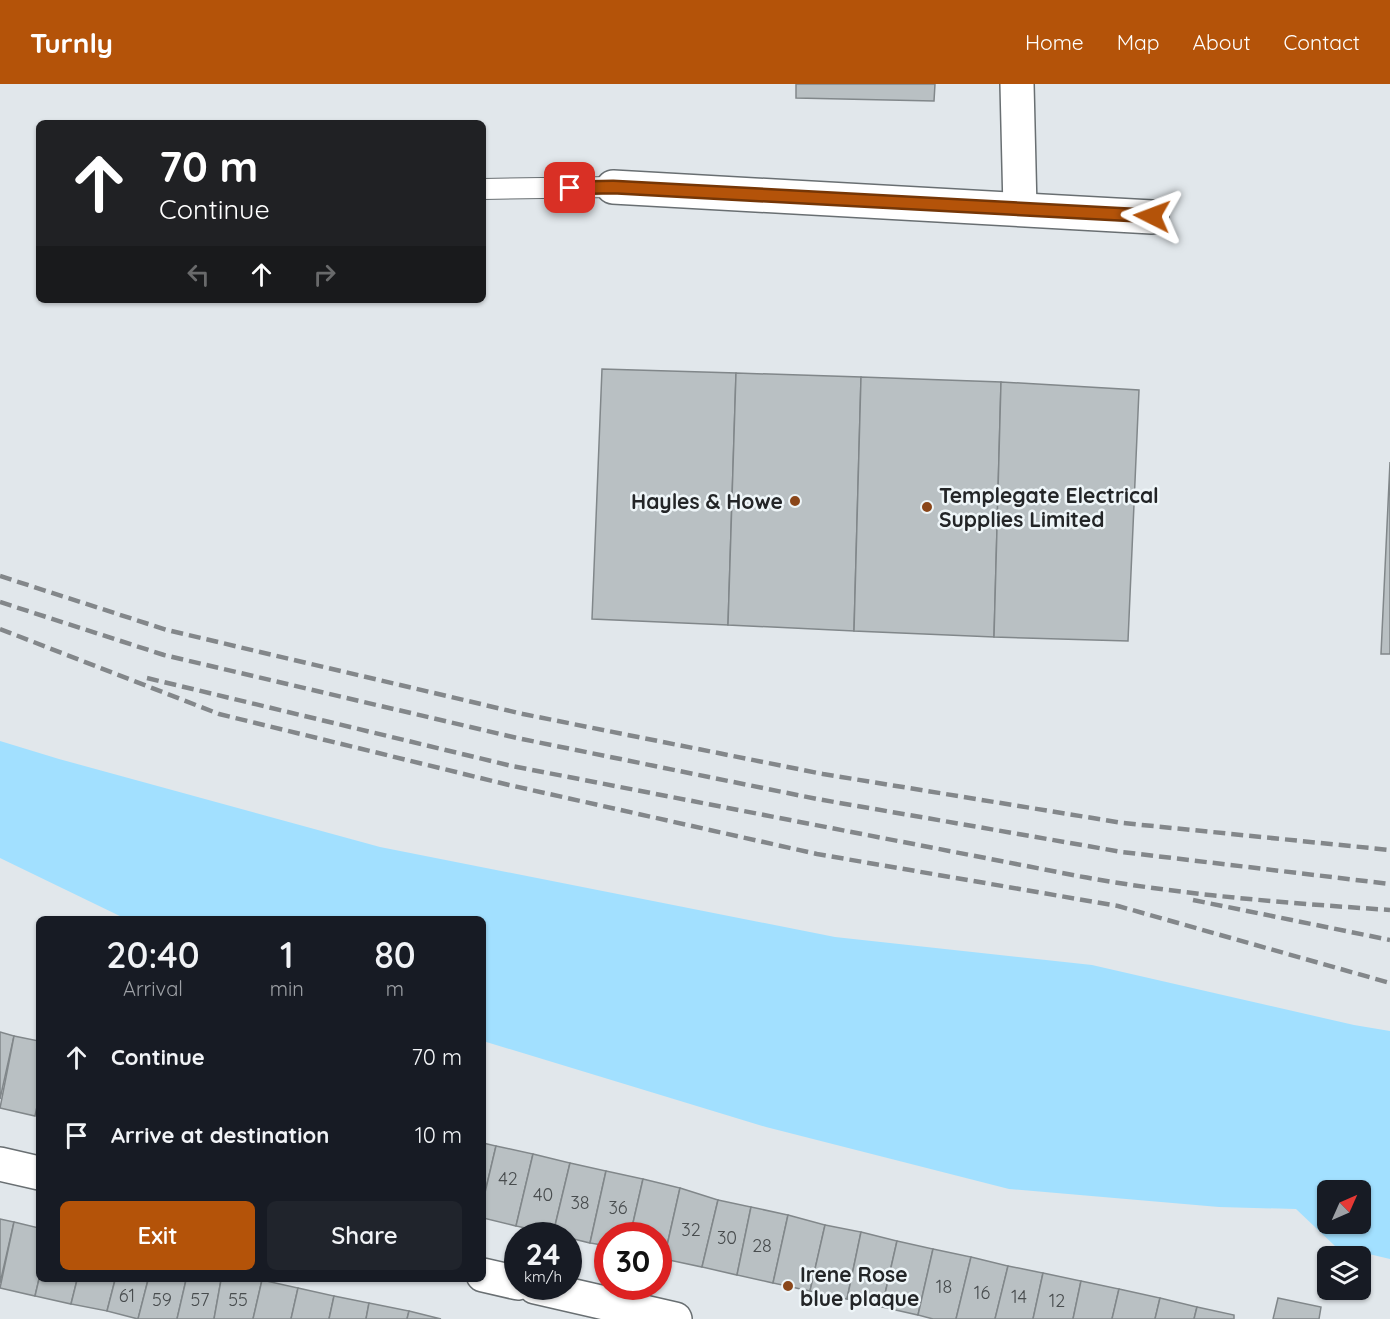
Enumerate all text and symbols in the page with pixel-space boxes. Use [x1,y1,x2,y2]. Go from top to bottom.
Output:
text: Turnly [30,25,113,60]
text: Home [1025,29,1084,55]
text: Map [1117,29,1160,55]
text: About [1193,29,1251,55]
text: Contact [1284,29,1360,55]
text: 70 m [159,140,258,193]
icon: ahead [60,144,138,222]
pin [544,162,595,213]
icon: arrive [553,171,586,204]
position arrow [1120,184,1184,248]
text: Continue [159,192,270,226]
icon: left [182,258,215,291]
icon: ahead [245,258,278,291]
icon: right [308,258,341,291]
place label: Templegate Electrical Supplies Limited [939,482,1159,532]
place label: Hayles & Howe [631,488,783,514]
marker: Hayles & Howe [788,494,802,508]
marker: Templegate Electrical Supplies Limited [920,500,934,514]
text: 20:40 [106,932,200,977]
text: 1 [280,932,294,977]
text: 80 [374,932,416,977]
text: Arrival [123,976,183,1001]
text: min [270,976,304,1001]
text: m [386,976,404,1001]
icon: ahead [60,1041,93,1074]
text: Continue [111,1043,205,1071]
text: 70 m [412,1043,462,1071]
icon: arrive [60,1119,93,1152]
text: Arrive at destination [111,1121,329,1149]
text: 10 m [415,1121,462,1149]
house number: 42 [498,1167,518,1190]
north arrow [1317,1180,1371,1234]
map controls [1317,1180,1371,1300]
house number: 40 [533,1183,553,1206]
house number: 38 [570,1191,590,1214]
house number: 36 [608,1196,628,1219]
button: Exit [60,1201,255,1270]
button: Share [267,1201,462,1270]
house number: 32 [681,1218,701,1241]
speed limit sign: 30 [594,1222,672,1300]
house number: 30 [717,1226,737,1249]
house number: 28 [752,1234,772,1257]
text: 24 [526,1235,560,1273]
button: layers [1317,1246,1371,1300]
place label: Irene Rose blue plaque [800,1261,919,1311]
text: km/h [524,1267,562,1286]
house number: 18 [936,1275,952,1298]
marker: Irene Rose blue plaque [781,1279,795,1293]
house number: 16 [974,1281,990,1304]
house number: 61 [119,1284,135,1307]
house number: 14 [1011,1285,1027,1308]
house number: 59 [152,1288,172,1311]
house number: 57 [190,1288,210,1311]
house number: 55 [228,1288,248,1311]
house number: 12 [1049,1289,1065,1312]

